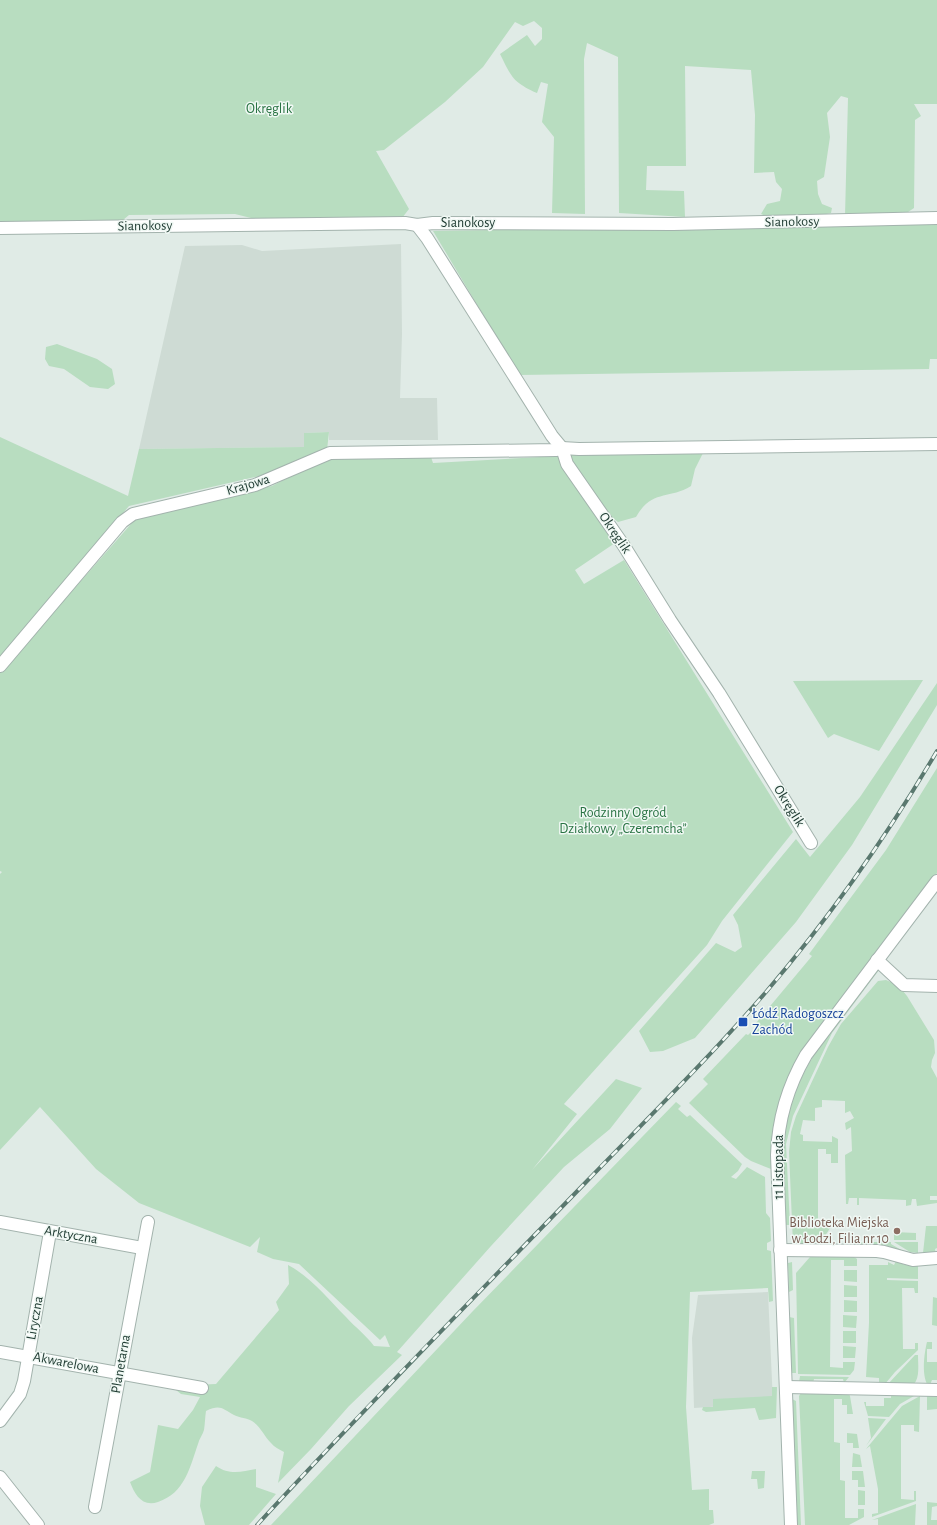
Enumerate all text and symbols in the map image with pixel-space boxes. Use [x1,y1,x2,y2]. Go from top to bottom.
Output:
park label: Okręglik [246,102,293,116]
street label: Sianokosy [765,215,819,229]
street label: Sianokosy [441,216,495,230]
street label: Sianokosy [118,219,172,233]
street label: Krajowa [225,472,272,498]
street label: Okręglik [596,510,634,557]
street label: Okręglik [771,783,807,830]
park label: Rodzinny Ogród Działkowy „Czeremcha” [559,806,687,836]
place label: Łódź Radogoszcz Zachód [752,1007,844,1037]
marker: Łódź Radogoszcz Zachód [737,1016,749,1028]
street label: 11 Listopada [772,1134,786,1199]
place label: Biblioteka Miejska w Łodzi, Filia nr 10 [789,1216,890,1246]
street label: Arktyczna [43,1223,99,1247]
marker: Biblioteka Miejska w Łodzi, Filia nr 10 [892,1226,902,1236]
street label: Liryczna [24,1294,46,1341]
street label: Planetarna [109,1333,133,1395]
street label: Akwarelowa [32,1350,101,1376]

